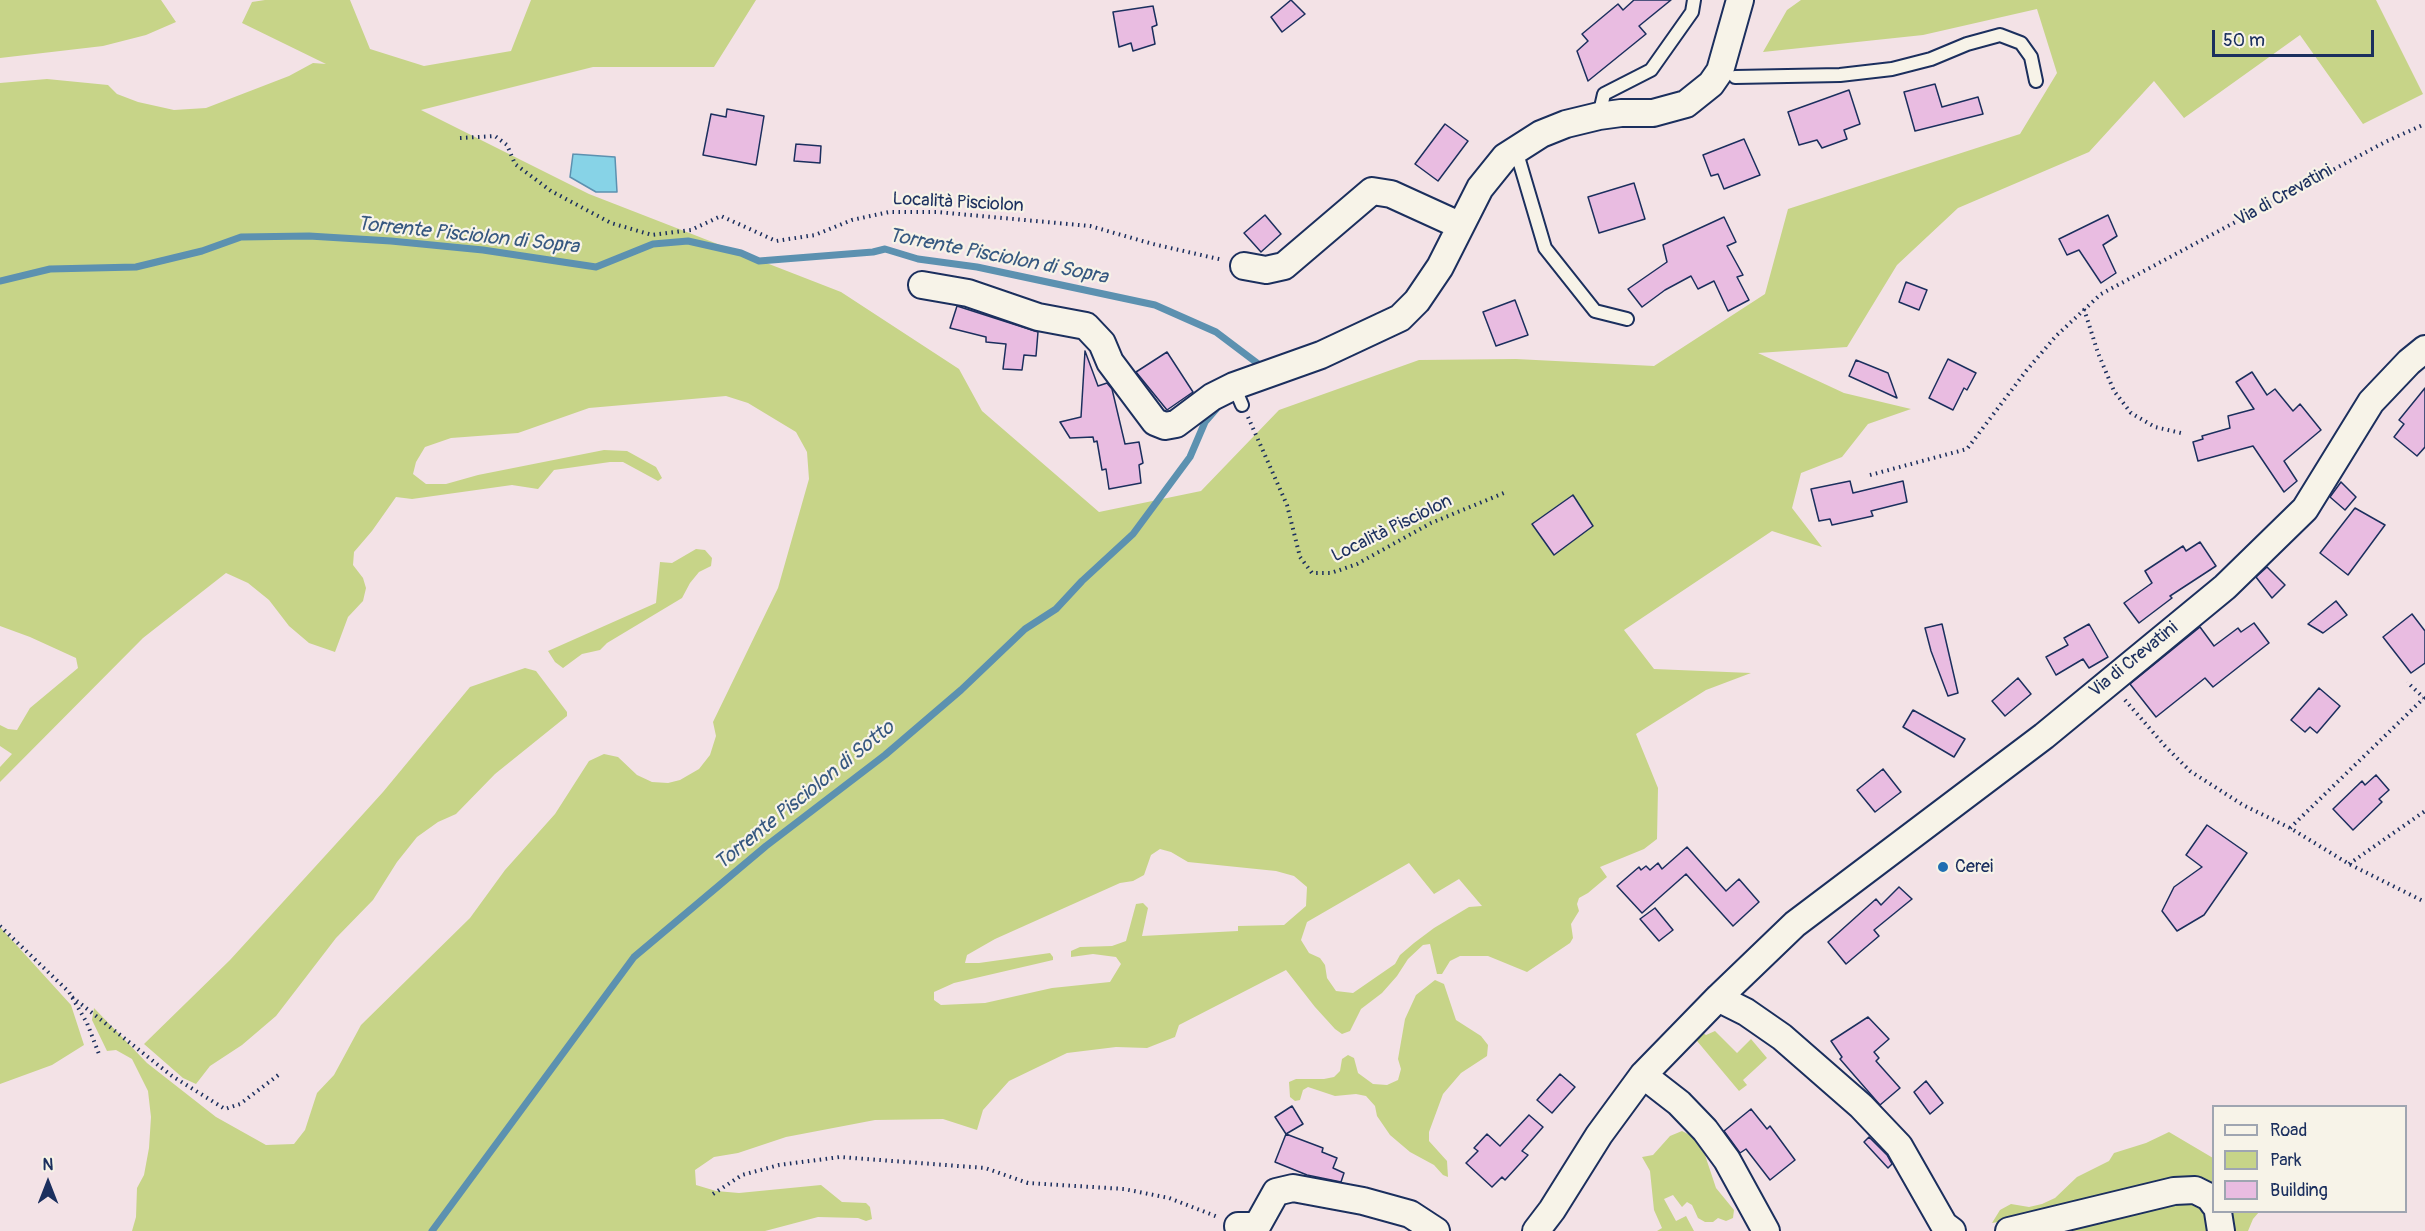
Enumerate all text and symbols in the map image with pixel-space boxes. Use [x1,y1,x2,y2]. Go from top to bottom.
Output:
scale bar [2215,18,2377,56]
text: 50 m [2223,29,2265,52]
street label: Via di Crevatini [2232,160,2336,232]
street label: Località Pisciolon [892,189,1024,217]
water label: Torrente Pisciolon di Sopra [356,212,580,260]
water label: Torrente Pisciolon di Sopra [886,224,1110,290]
street label: Località Pisciolon [1328,490,1456,568]
street label: Via di Crevatini [2085,618,2183,702]
water label: Torrente Pisciolon di Sotto [711,716,899,876]
place label: Cerei [1955,856,1993,878]
marker: Cerei [1936,860,1950,874]
legend [2212,1105,2407,1213]
text: Road [2270,1119,2307,1142]
text: Park [2270,1149,2302,1172]
north arrow [18,1153,78,1213]
text: N [43,1155,53,1175]
text: Building [2270,1179,2328,1202]

